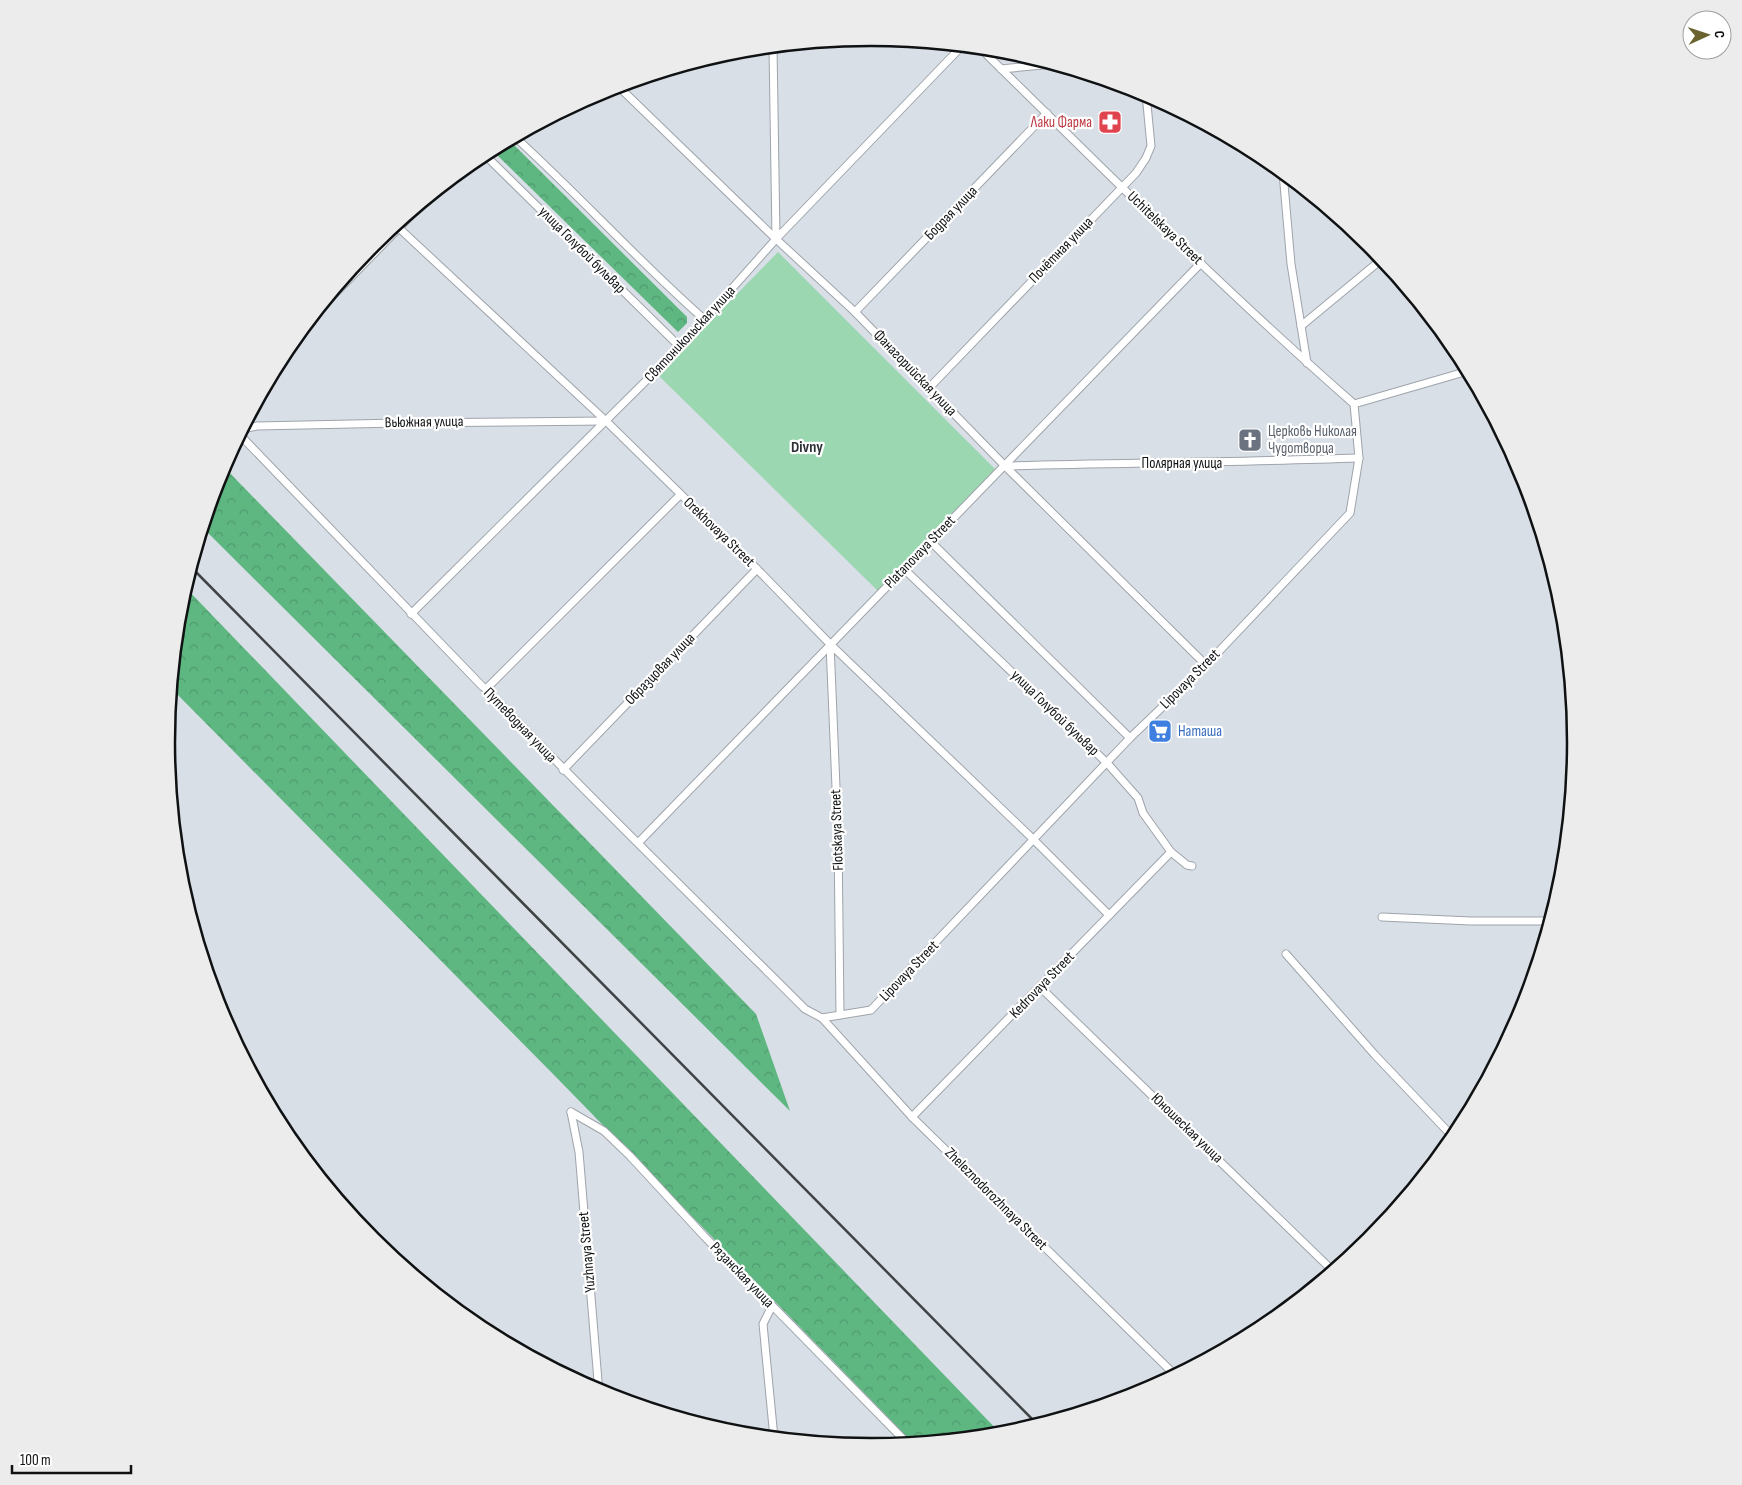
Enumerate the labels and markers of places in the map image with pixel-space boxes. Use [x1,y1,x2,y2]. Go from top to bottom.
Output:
pharmacy icon: Лаки Фарма [1097,109,1123,135]
place label: Лаки Фарма [1030,113,1092,132]
place label: Церковь Николая Чудотворца [1268,422,1357,458]
church icon: Церковь Николая Чудотворца [1237,427,1263,453]
supermarket icon: Наташа [1147,718,1173,744]
place label: Наташа [1178,722,1222,741]

